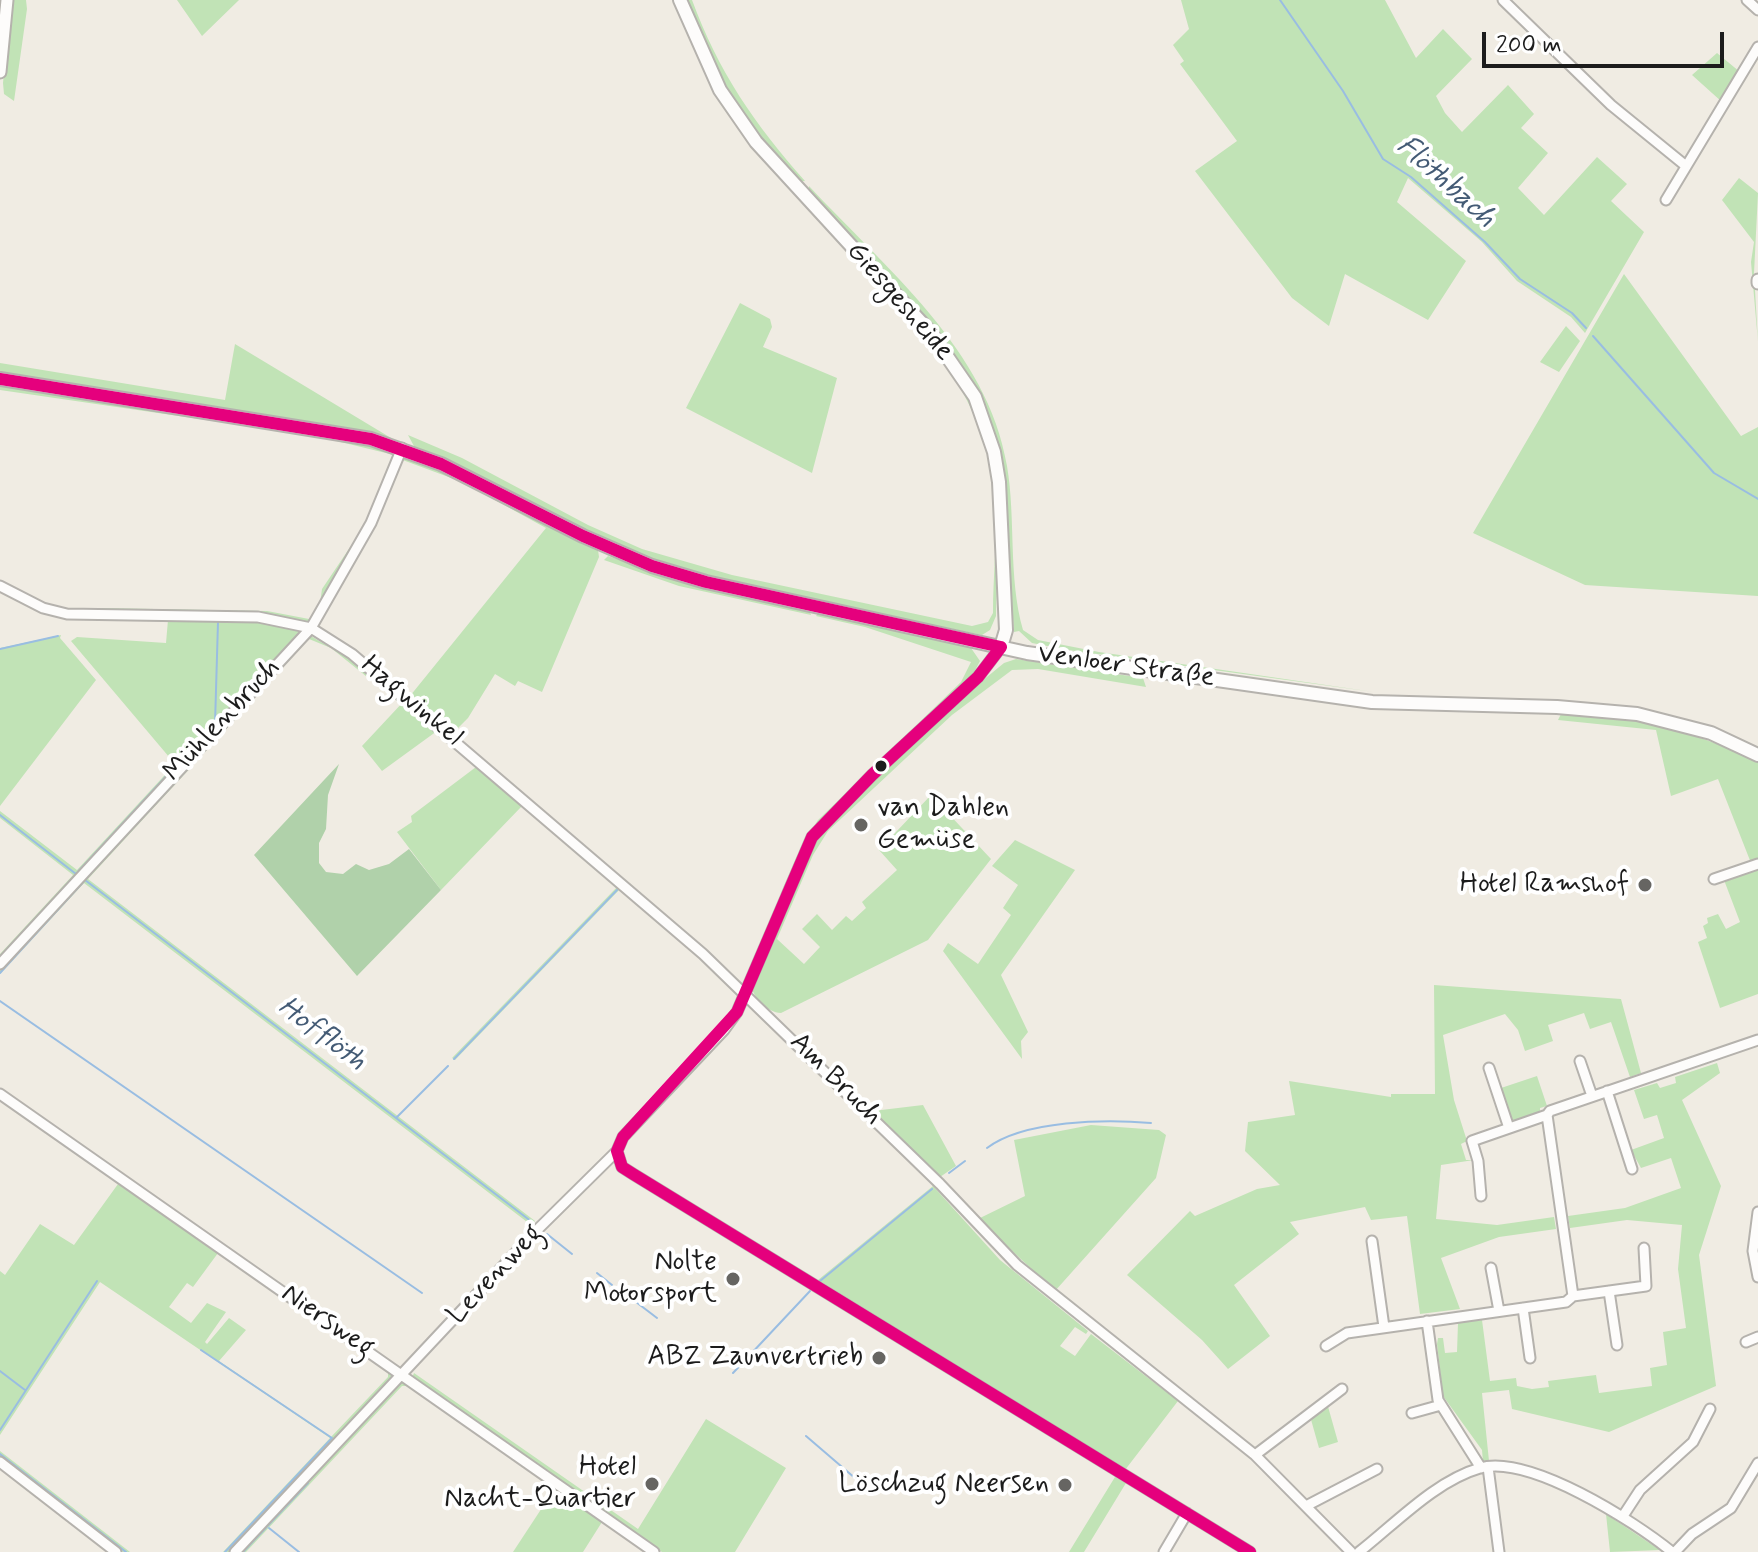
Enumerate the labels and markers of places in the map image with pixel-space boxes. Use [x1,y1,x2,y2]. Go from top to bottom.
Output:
unlabelled marker [873,758,889,774]
place label: van Dahlen Gemüse [877,792,1009,858]
marker: van Dahlen Gemüse [852,816,870,834]
place label: Hotel Ramshof [1460,868,1629,902]
marker: Hotel Ramshof [1636,876,1654,894]
place label: Nolte Motorsport [584,1246,717,1312]
marker: Nolte Motorsport [724,1270,742,1288]
place label: ABZ Zaunvertrieb [647,1341,863,1375]
marker: ABZ Zaunvertrieb [870,1349,888,1367]
place label: Hotel Nacht-Quartier [444,1451,636,1517]
place label: Löschzug Neersen [839,1468,1049,1502]
marker: Hotel Nacht-Quartier [643,1475,661,1493]
marker: Löschzug Neersen [1056,1476,1074,1494]

